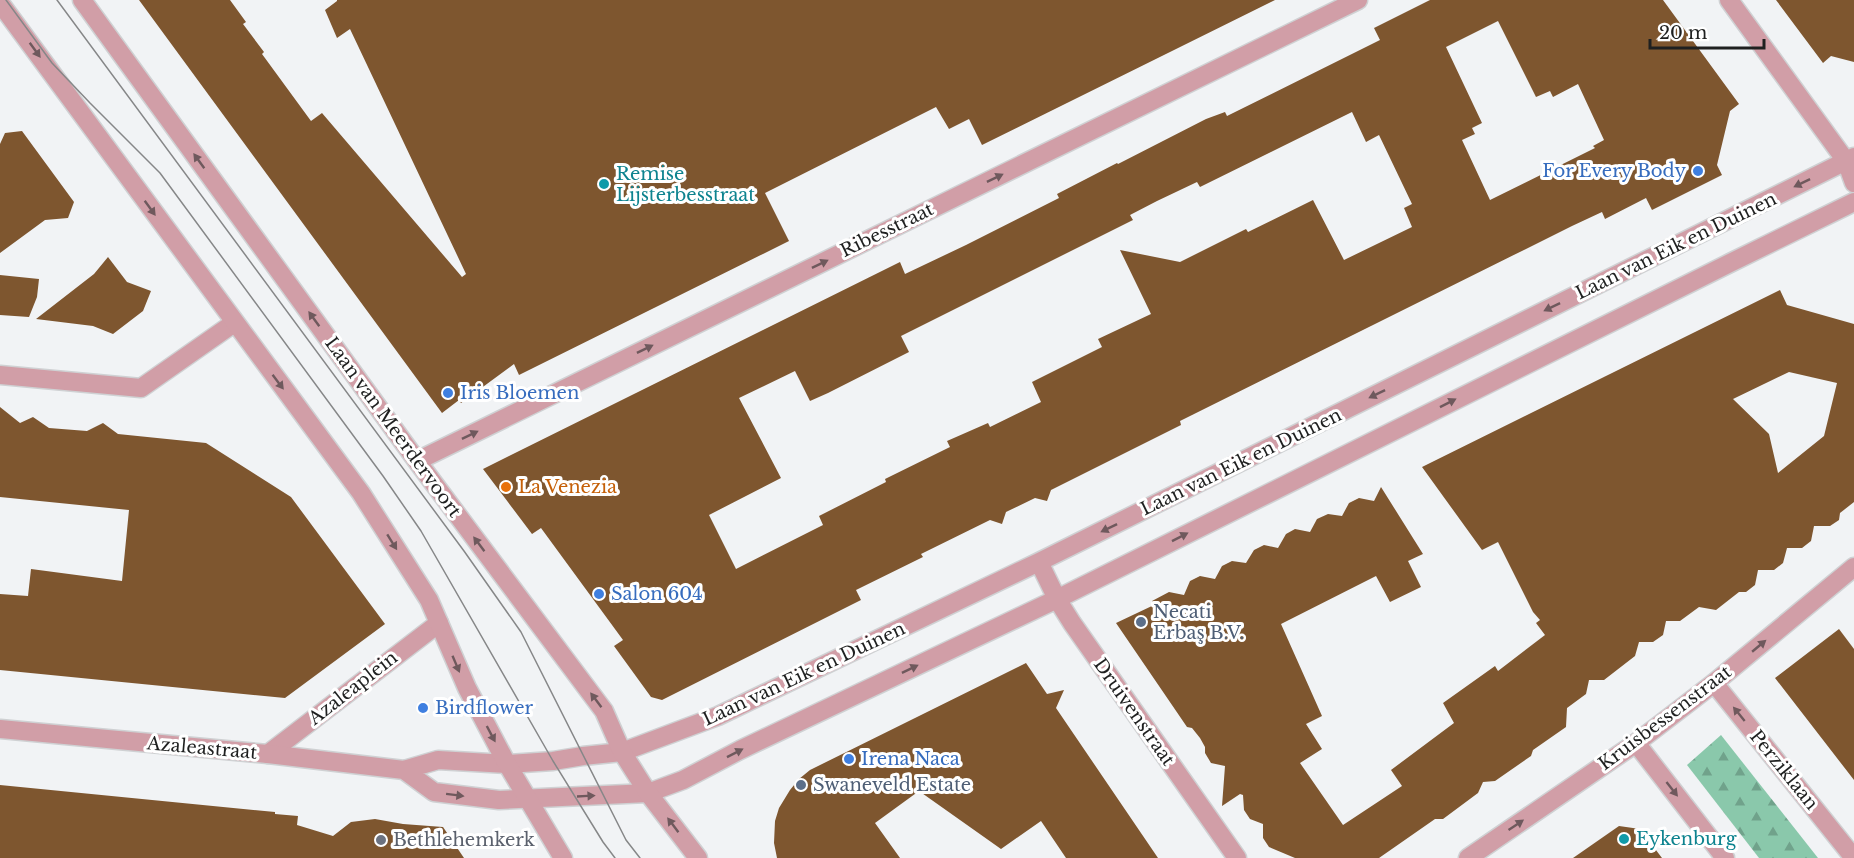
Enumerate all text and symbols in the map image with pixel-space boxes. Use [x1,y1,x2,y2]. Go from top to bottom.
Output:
scale bar [1650,12,1764,50]
text: 20 m [1659,22,1707,44]
one-way arrow [28,43,40,58]
one-way arrow [194,154,206,169]
place label: For Every Body [1542,160,1686,182]
place label: Remise Lijsterbesstraat [616,163,755,206]
marker: For Every Body [1691,164,1705,178]
one-way arrow [986,173,1004,183]
marker: Remise Lijsterbesstraat [597,177,611,191]
one-way arrow [1793,179,1810,188]
street label: Laan van Eik en Duinen [1572,188,1780,304]
street label: Ribesstraat [837,198,937,262]
one-way arrow [144,199,156,215]
one-way arrow [811,259,828,268]
one-way arrow [1543,303,1560,312]
one-way arrow [308,312,320,328]
street label: Laan van Meerdervoort [320,333,466,521]
one-way arrow [636,345,653,354]
one-way arrow [272,373,284,389]
place label: Iris Bloemen [460,382,579,404]
marker: Iris Bloemen [441,386,455,400]
one-way arrow [1369,390,1386,399]
one-way arrow [1440,398,1457,408]
street label: Laan van Eik en Duinen [1137,404,1345,520]
one-way arrow [461,431,478,440]
place label: La Venezia [518,476,617,498]
marker: La Venezia [499,480,513,494]
one-way arrow [1100,523,1117,532]
one-way arrow [1172,532,1189,542]
one-way arrow [386,534,397,550]
one-way arrow [473,536,486,552]
place label: Salon 604 [611,583,703,605]
marker: Salon 604 [592,587,606,601]
place label: Necati Erbaş B.V. [1153,601,1244,644]
marker: Necati Erbaş B.V. [1134,615,1148,629]
street label: Laan van Eik en Duinen [699,617,909,731]
one-way arrow [1752,640,1767,652]
street label: Azaleaplein [303,646,402,730]
street label: Druivenstraat [1089,654,1179,770]
one-way arrow [452,655,461,673]
street label: Kruisbessenstraat [1594,661,1736,775]
one-way arrow [902,664,919,673]
one-way arrow [590,692,603,708]
place label: Birdflower [435,697,533,719]
marker: Birdflower [416,701,430,715]
one-way arrow [1733,706,1745,721]
one-way arrow [486,726,496,743]
street label: Perziklaan [1745,726,1823,814]
street label: Azaleastraat [145,732,258,764]
one-way arrow [726,748,743,758]
place label: Irena Naca [861,748,960,770]
marker: Irena Naca [842,752,856,766]
place label: Swaneveld Estate [813,774,971,796]
marker: Swaneveld Estate [794,778,808,792]
one-way arrow [1666,781,1678,797]
one-way arrow [445,790,464,800]
one-way arrow [576,791,595,800]
one-way arrow [667,818,679,834]
one-way arrow [1508,820,1524,831]
place label: Eykenburg [1636,828,1737,850]
place label: Bethlehemkerk [393,829,535,851]
marker: Eykenburg [1617,832,1631,846]
marker: Bethlehemkerk [374,833,388,847]

